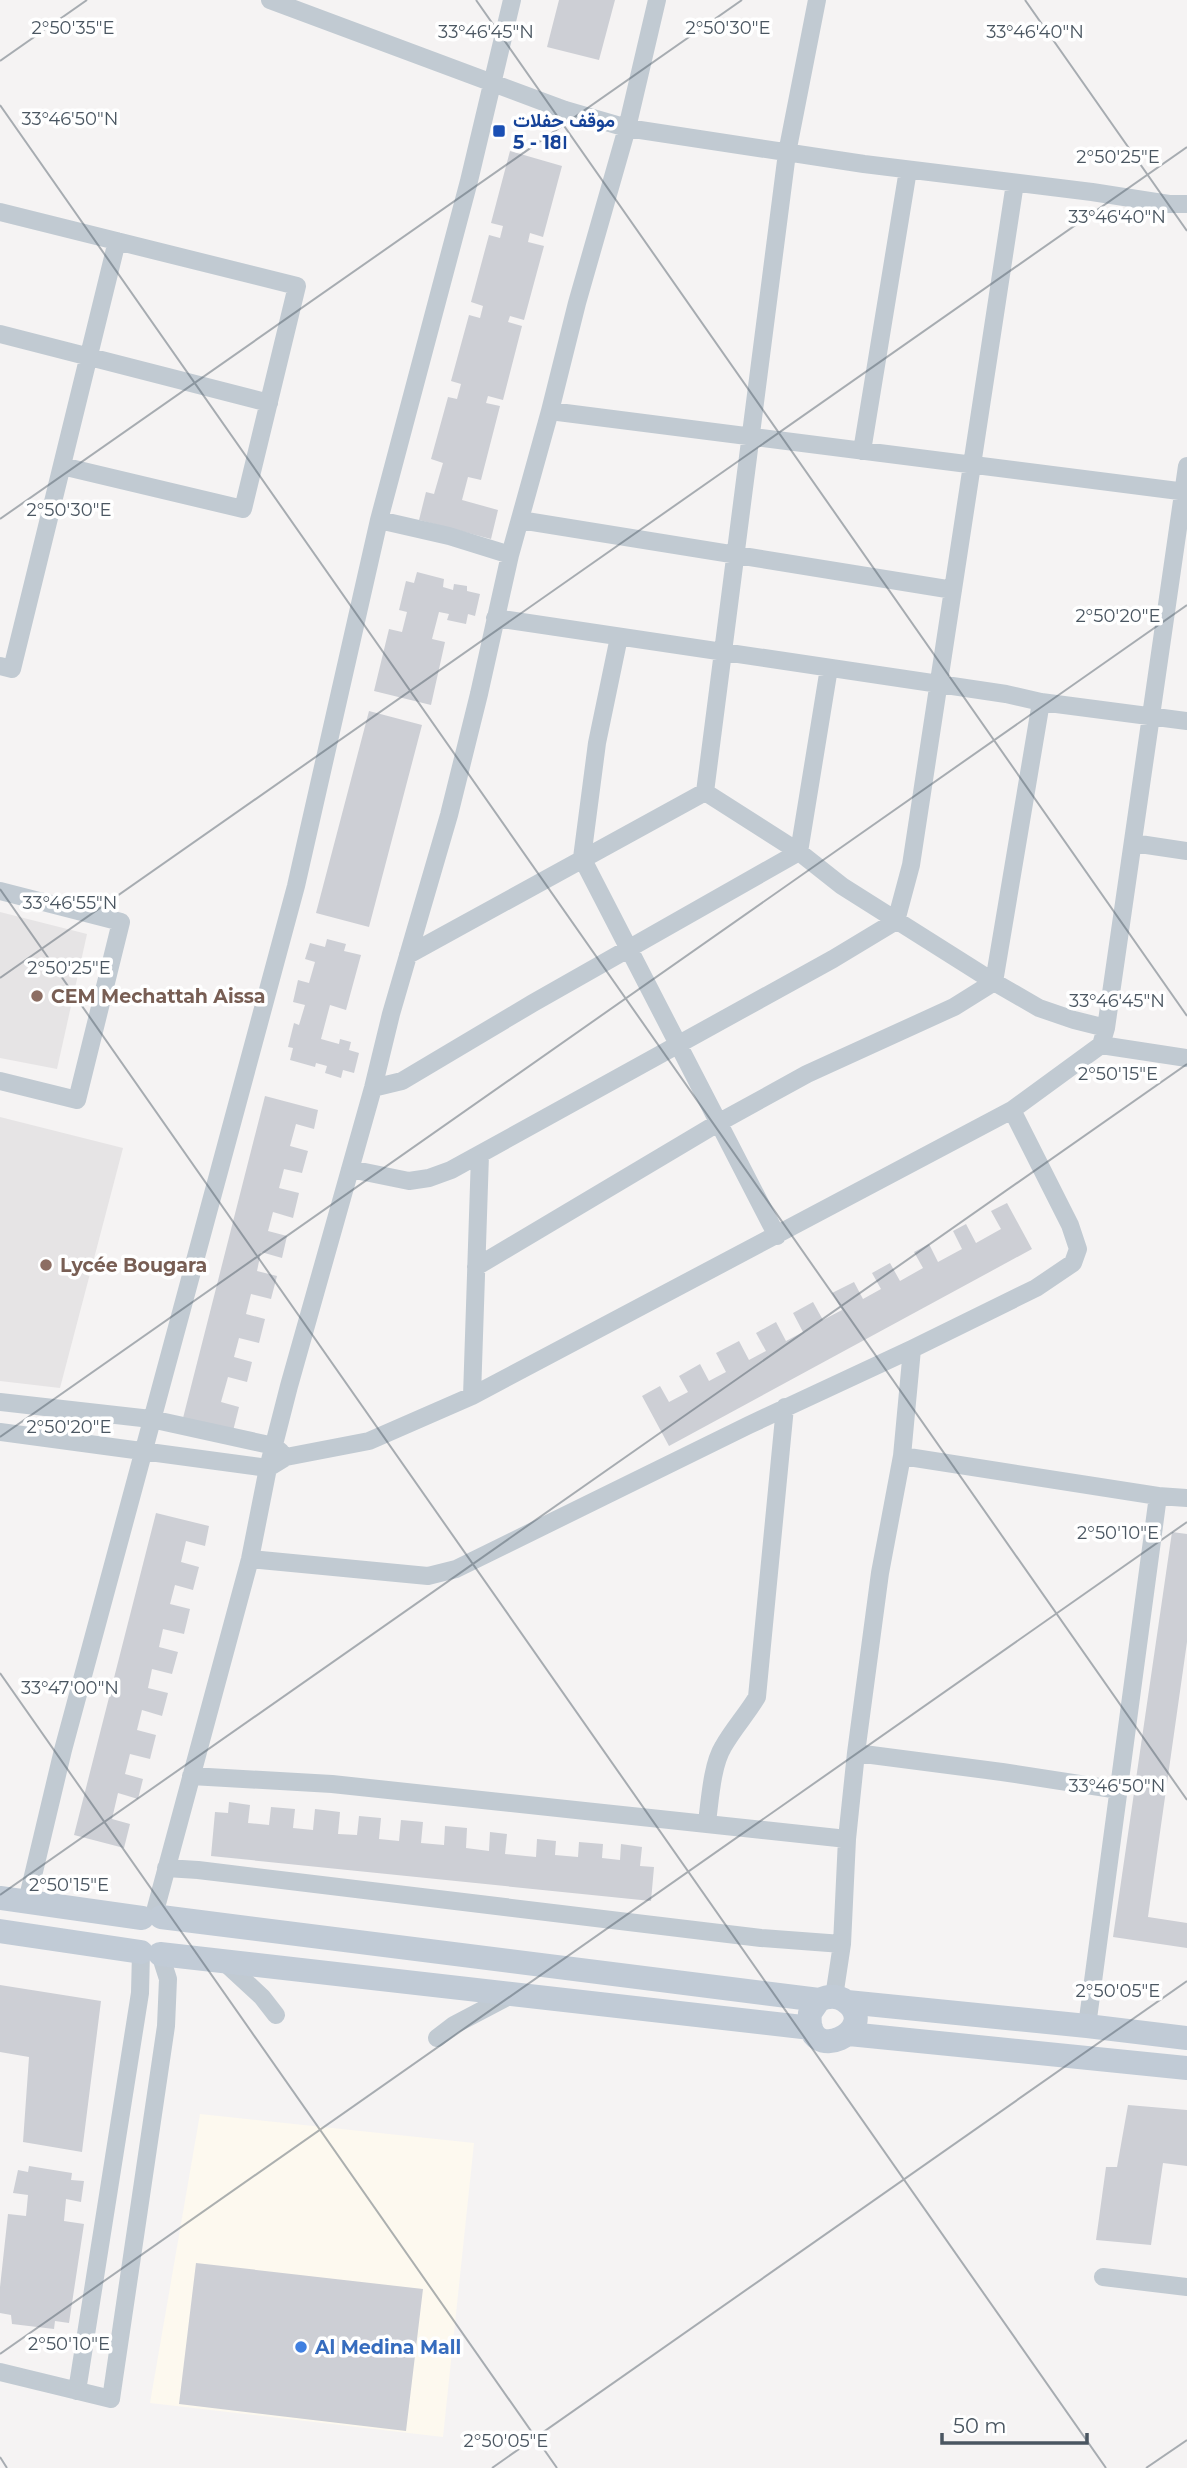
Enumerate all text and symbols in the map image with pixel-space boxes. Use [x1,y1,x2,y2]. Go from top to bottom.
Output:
text: 2°50'35"E [31,17,115,39]
text: 2°50'30"E [685,17,771,39]
text: 33°46'45"N [438,21,534,43]
text: 33°46'40"N [986,21,1084,43]
text: 33°46'50"N [22,108,118,130]
place label: موقف حفلات 5 - 18ا [513,109,615,154]
marker: موقف حفلات 5 - 18ا [491,123,507,139]
text: 2°50'25"E [1076,146,1160,168]
text: 33°46'40"N [1068,206,1166,228]
text: 2°50'30"E [26,499,112,521]
text: 2°50'20"E [1075,605,1161,627]
text: 33°46'55"N [23,892,117,914]
text: 2°50'25"E [27,957,111,979]
place label: CEM Mechattah Aissa [51,985,266,1008]
marker: CEM Mechattah Aissa [29,988,45,1004]
text: 33°46'45"N [1069,990,1165,1012]
text: 2°50'15"E [1078,1063,1158,1085]
place label: Lycée Bougara [60,1254,207,1277]
marker: Lycée Bougara [38,1257,54,1273]
text: 2°50'20"E [26,1416,112,1438]
text: 2°50'10"E [1077,1522,1159,1544]
text: 33°47'00"N [21,1677,119,1699]
text: 33°46'50"N [1069,1775,1165,1797]
text: 2°50'15"E [29,1874,109,1896]
text: 2°50'05"E [1076,1980,1160,2002]
text: 2°50'10"E [28,2333,110,2355]
place label: Al Medina Mall [314,2336,461,2359]
marker: Al Medina Mall [293,2339,309,2355]
scale bar [942,2402,1087,2446]
text: 50 m [953,2413,1007,2438]
text: 2°50'05"E [464,2430,548,2452]

